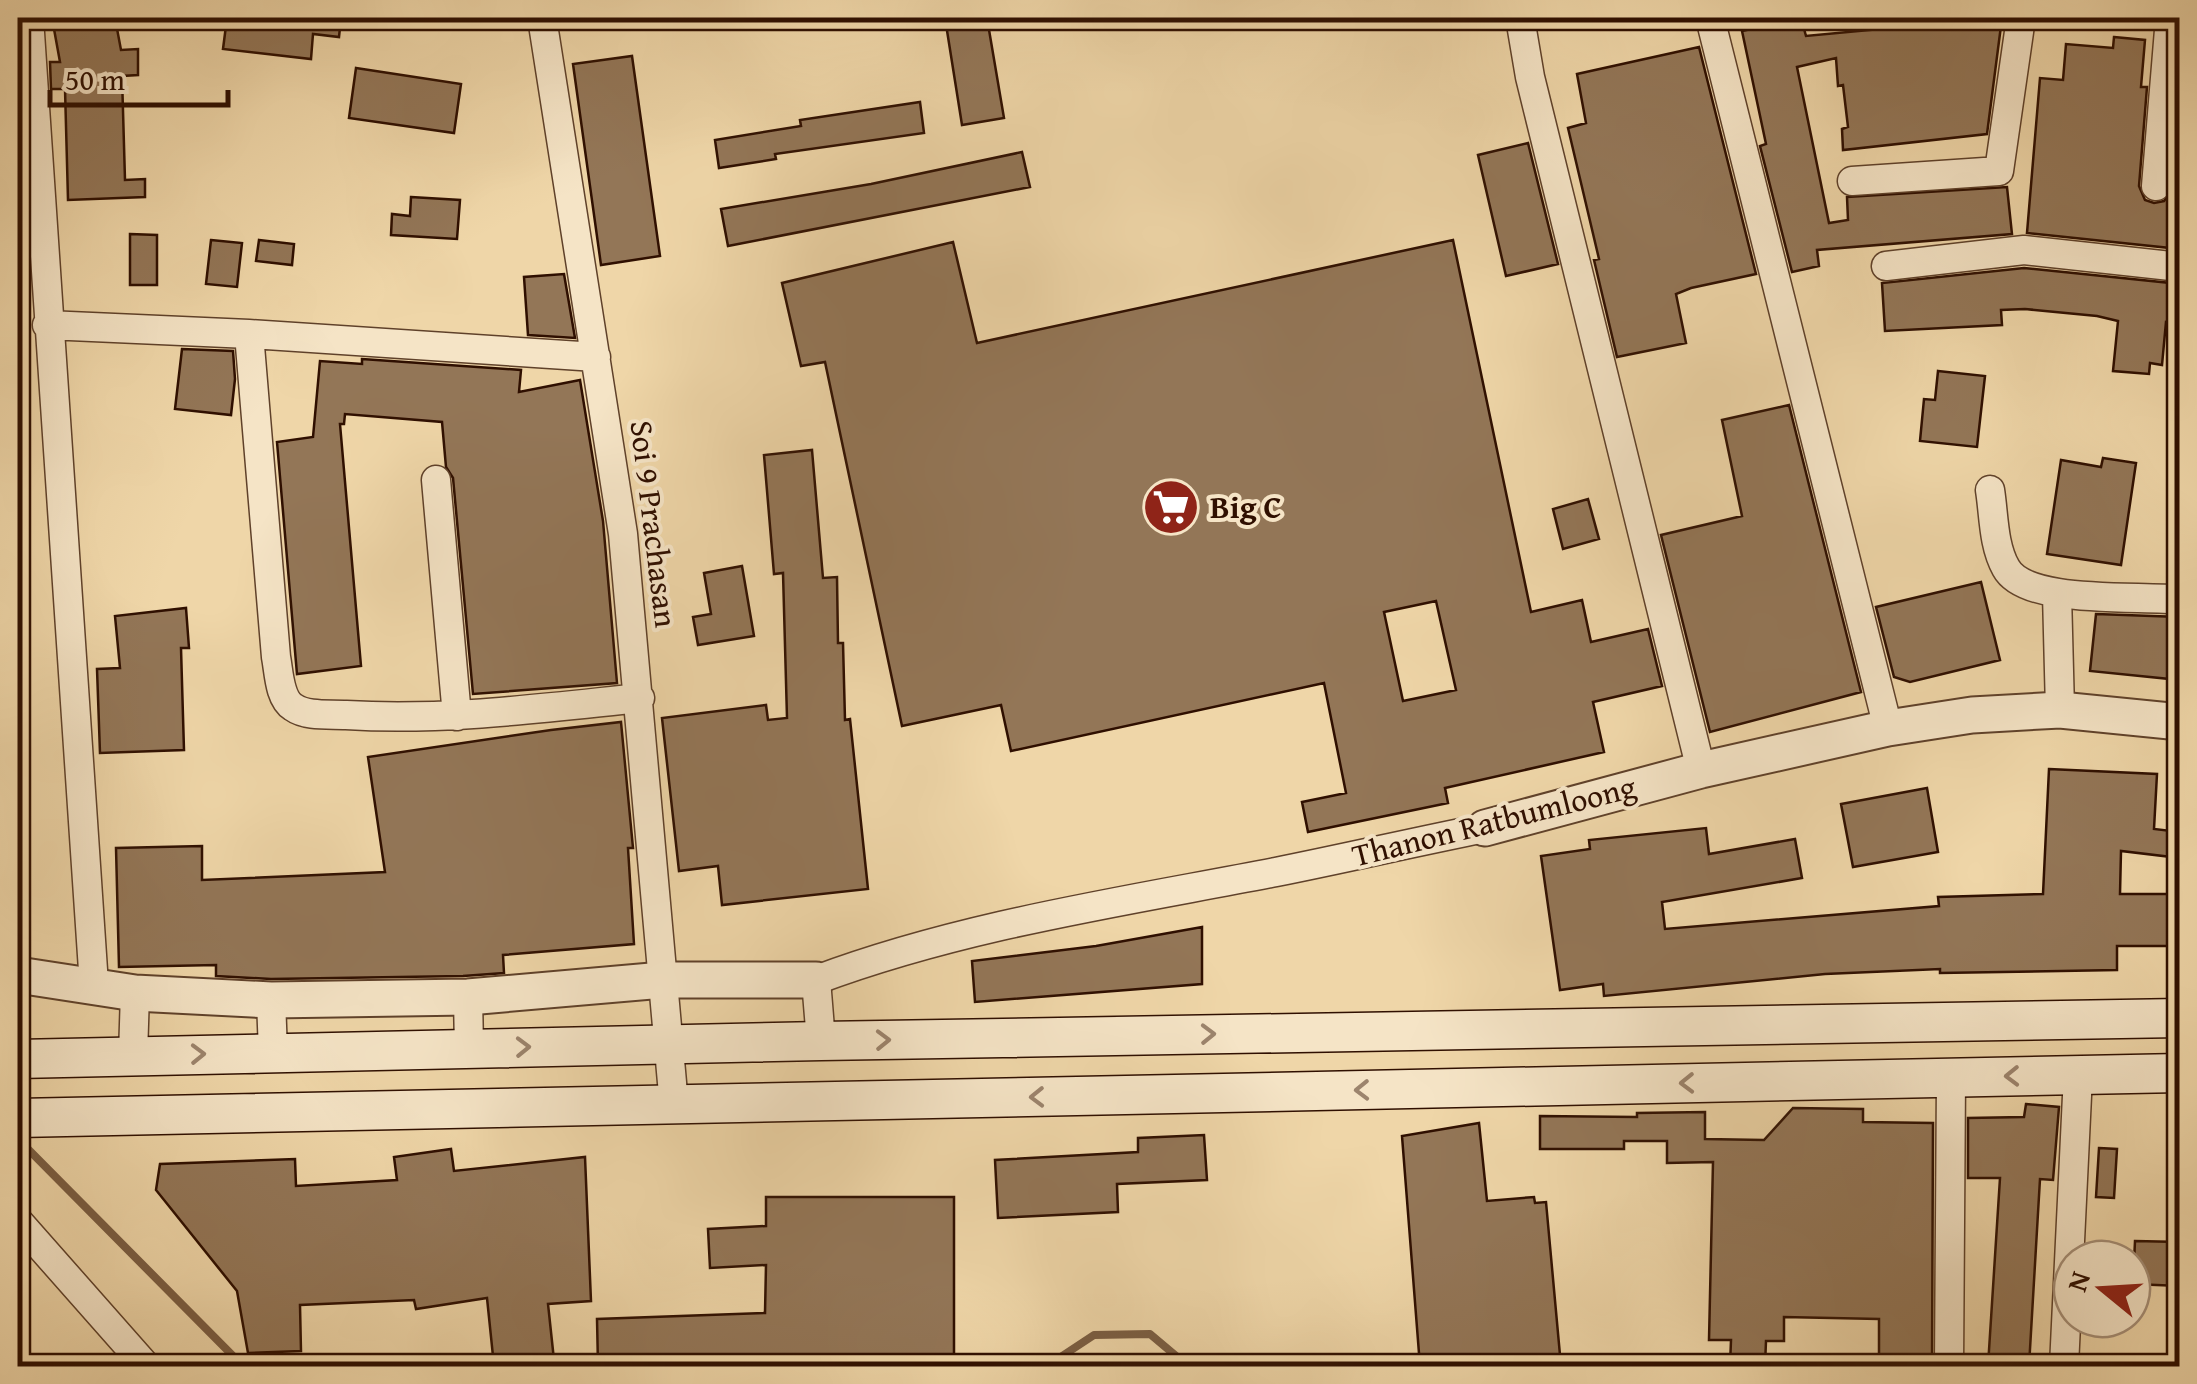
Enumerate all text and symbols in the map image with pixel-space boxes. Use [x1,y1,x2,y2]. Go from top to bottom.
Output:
scale bar [50,45,228,107]
text: 50 m [65,57,125,101]
street label: Soi 9 Prachasan [618,418,691,630]
supermarket icon: Big C [1141,477,1201,537]
place label: Big C [1210,483,1282,530]
street label: Thanon Ratbumloong [1347,763,1641,878]
one-way arrow [1201,1024,1217,1045]
one-way arrow [876,1029,892,1050]
one-way arrow [516,1036,532,1058]
one-way arrow [191,1043,207,1064]
one-way arrow [2004,1066,2020,1087]
one-way arrow [1679,1073,1695,1094]
one-way arrow [1354,1079,1370,1101]
one-way arrow [1029,1086,1044,1108]
north arrow [2052,1239,2152,1339]
text: N [2055,1266,2100,1296]

